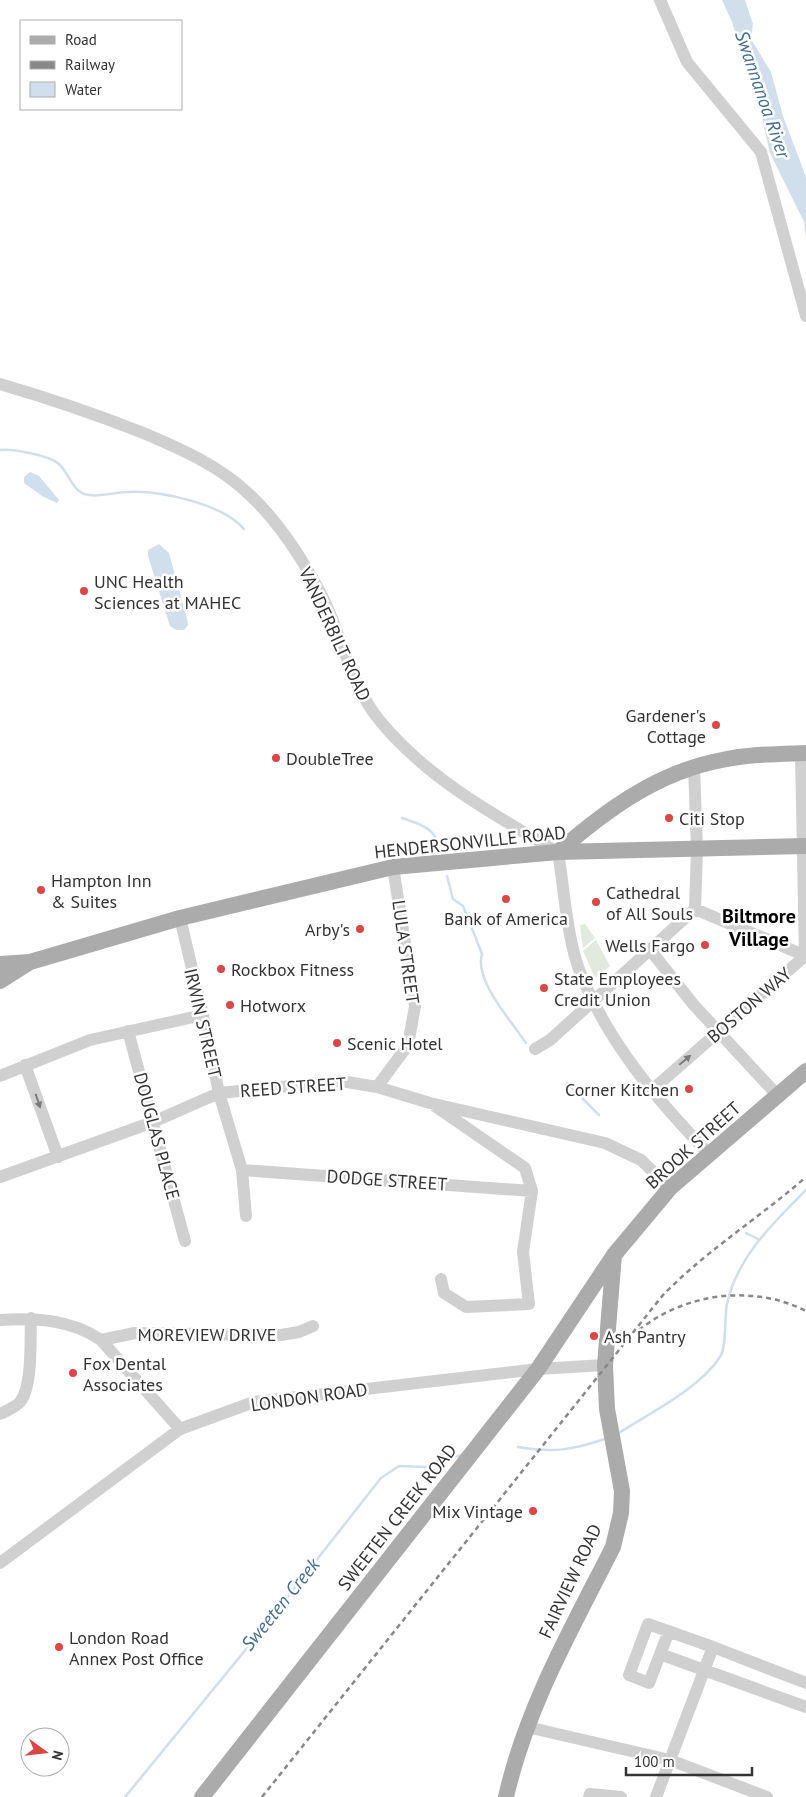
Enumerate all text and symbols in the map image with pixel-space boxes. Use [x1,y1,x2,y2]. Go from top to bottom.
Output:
legend [20,20,182,110]
water label: Swannanoa River [730,27,797,163]
text: Road [65,30,97,49]
text: Railway [65,55,115,74]
text: Water [65,80,102,99]
street label: VANDERBILT ROAD [293,562,376,705]
place label: UNC Health Sciences at MAHEC [94,570,241,614]
marker: UNC Health Sciences at MAHEC [78,585,90,597]
place label: Gardener's Cottage [626,704,706,748]
marker: Gardener's Cottage [710,719,722,731]
place label: DoubleTree [286,747,374,770]
marker: DoubleTree [270,752,282,764]
place label: Citi Stop [679,807,745,830]
marker: Citi Stop [663,812,675,824]
street label: HENDERSONVILLE ROAD [373,820,567,864]
place label: Hampton Inn & Suites [51,869,152,913]
place label: Cathedral of All Souls [606,881,693,925]
marker: Hampton Inn & Suites [35,884,47,896]
marker: Bank of America [500,893,512,905]
marker: Cathedral of All Souls [590,896,602,908]
street label: LULA STREET [387,899,425,1005]
district label: Biltmore Village [722,903,796,952]
place label: Bank of America [444,907,568,930]
place label: Arby's [305,918,350,941]
marker: Arby's [354,923,366,935]
place label: Wells Fargo [605,934,695,957]
marker: Wells Fargo [699,939,711,951]
place label: Rockbox Fitness [231,958,354,981]
street label: BOSTON WAY [702,962,796,1048]
marker: Rockbox Fitness [215,963,227,975]
street label: IRWIN STREET [179,966,227,1080]
place label: State Employees Credit Union [554,967,681,1011]
marker: State Employees Credit Union [538,982,550,994]
place label: Hotworx [240,994,306,1017]
marker: Hotworx [224,999,236,1011]
place label: Scenic Hotel [347,1032,443,1055]
marker: Scenic Hotel [331,1037,343,1049]
one-way arrow [679,1055,692,1066]
street label: DOUGLAS PLACE [129,1070,185,1202]
street label: REED STREET [239,1072,347,1102]
place label: Corner Kitchen [565,1078,679,1101]
marker: Corner Kitchen [683,1083,695,1095]
one-way arrow [35,1094,42,1109]
street label: BROOK STREET [641,1096,745,1194]
street label: DODGE STREET [326,1164,448,1196]
street label: MOREVIEW DRIVE [138,1323,276,1346]
place label: Ash Pantry [604,1325,686,1348]
marker: Ash Pantry [588,1330,600,1342]
place label: Fox Dental Associates [83,1352,167,1396]
marker: Fox Dental Associates [67,1367,79,1379]
street label: LONDON ROAD [249,1377,369,1417]
street label: SWEETEN CREEK ROAD [333,1439,461,1595]
place label: Mix Vintage [432,1500,523,1523]
marker: Mix Vintage [527,1505,539,1517]
street label: FAIRVIEW ROAD [534,1520,606,1642]
water label: Sweeten Creek [235,1552,326,1655]
place label: London Road Annex Post Office [69,1626,204,1670]
marker: London Road Annex Post Office [53,1641,65,1653]
north arrow [20,1727,70,1777]
scale bar [626,1744,752,1776]
text: N [48,1749,67,1762]
text: 100 m [634,1752,675,1771]

